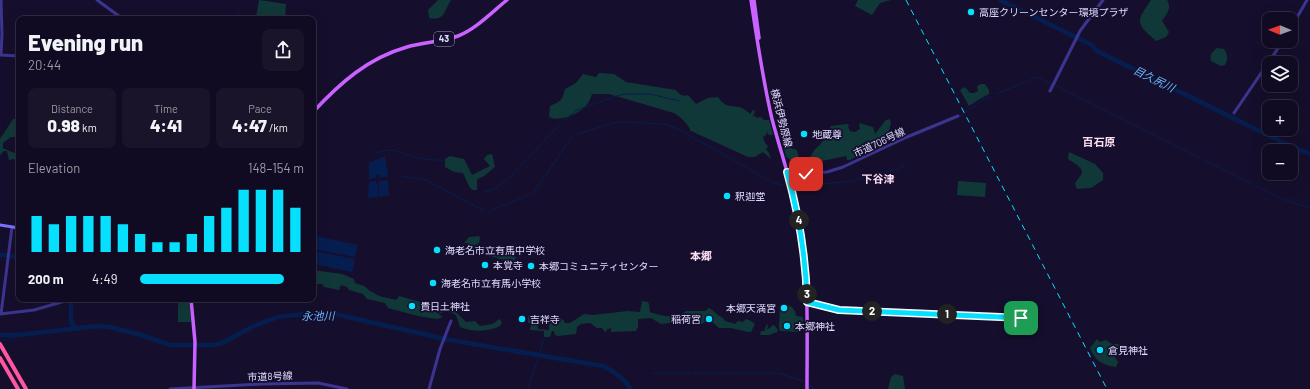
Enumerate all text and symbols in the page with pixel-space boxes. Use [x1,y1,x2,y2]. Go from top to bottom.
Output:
place label: 高座クリーンセンター環境プラザ [979,6,1129,18]
marker: 高座クリーンセンター環境プラザ [966,7,976,17]
north arrow [1262,12,1298,48]
map controls [1262,12,1298,180]
text: Evening run [28,29,143,55]
button: share [262,29,304,71]
road number: 43 [434,32,454,46]
button: layers [1262,56,1298,92]
text: 20:44 [28,57,61,73]
water label: 目久尻川 [1132,63,1178,94]
street label: 横浜伊勢原線 [769,87,795,149]
button: + [1262,100,1298,136]
text: Distance [51,102,93,115]
text: Time [154,102,178,115]
text: Pace [248,102,272,115]
text: 0.98 [47,115,80,135]
text: 4:41 [150,115,182,135]
text: 4:47 [232,115,267,135]
text: km [80,121,97,134]
text: /km [267,121,288,134]
street label: 市道706号線 [851,125,907,159]
place label: 地蔵尊 [812,128,842,140]
marker: 地蔵尊 [799,129,809,139]
district label: 百石原 [1083,135,1116,148]
button: − [1262,144,1298,180]
pin [789,157,823,191]
text: Elevation [28,160,80,176]
text: 148–154 m [248,160,304,176]
icon: check [795,163,817,185]
district label: 下谷津 [862,172,895,185]
place label: 釈迦堂 [735,190,765,202]
marker: 釈迦堂 [722,191,732,201]
pin: 4 [789,210,809,230]
text: 4 [796,213,802,226]
place label: 海老名市立有馬中学校 [445,244,545,256]
marker: 海老名市立有馬中学校 [432,245,442,255]
district label: 本郷 [690,249,712,262]
place label: 本覚寺 [493,259,523,271]
marker: 本覚寺 [480,260,490,270]
place label: 本郷コミュニティセンター [539,260,658,272]
marker: 本郷コミュニティセンター [526,261,536,271]
text: 200 m [28,271,64,287]
text: 4:49 [92,271,118,287]
place label: 海老名市立有馬小学校 [441,277,541,289]
marker: 海老名市立有馬小学校 [428,278,438,288]
pin: 3 [797,284,817,304]
text: 3 [804,287,810,300]
place label: 貴日土神社 [420,300,470,312]
marker: 貴日土神社 [407,301,417,311]
pin: 2 [862,301,882,321]
pin [1004,301,1038,335]
place label: 本郷天満宮 [726,302,776,314]
marker: 本郷天満宮 [779,303,789,313]
text: 2 [869,304,875,317]
pin: 1 [937,304,957,324]
text: 1 [945,307,949,320]
icon: arrive [1010,307,1032,329]
water label: 永池川 [301,309,336,322]
place label: 吉祥寺 [530,313,560,325]
place label: 稲荷宮 [671,313,701,325]
marker: 吉祥寺 [517,314,527,324]
marker: 稲荷宮 [704,314,714,324]
place label: 本郷神社 [795,320,835,332]
marker: 本郷神社 [782,321,792,331]
place label: 倉見神社 [1108,344,1148,356]
marker: 倉見神社 [1095,345,1105,355]
street label: 市道8号線 [247,369,293,383]

